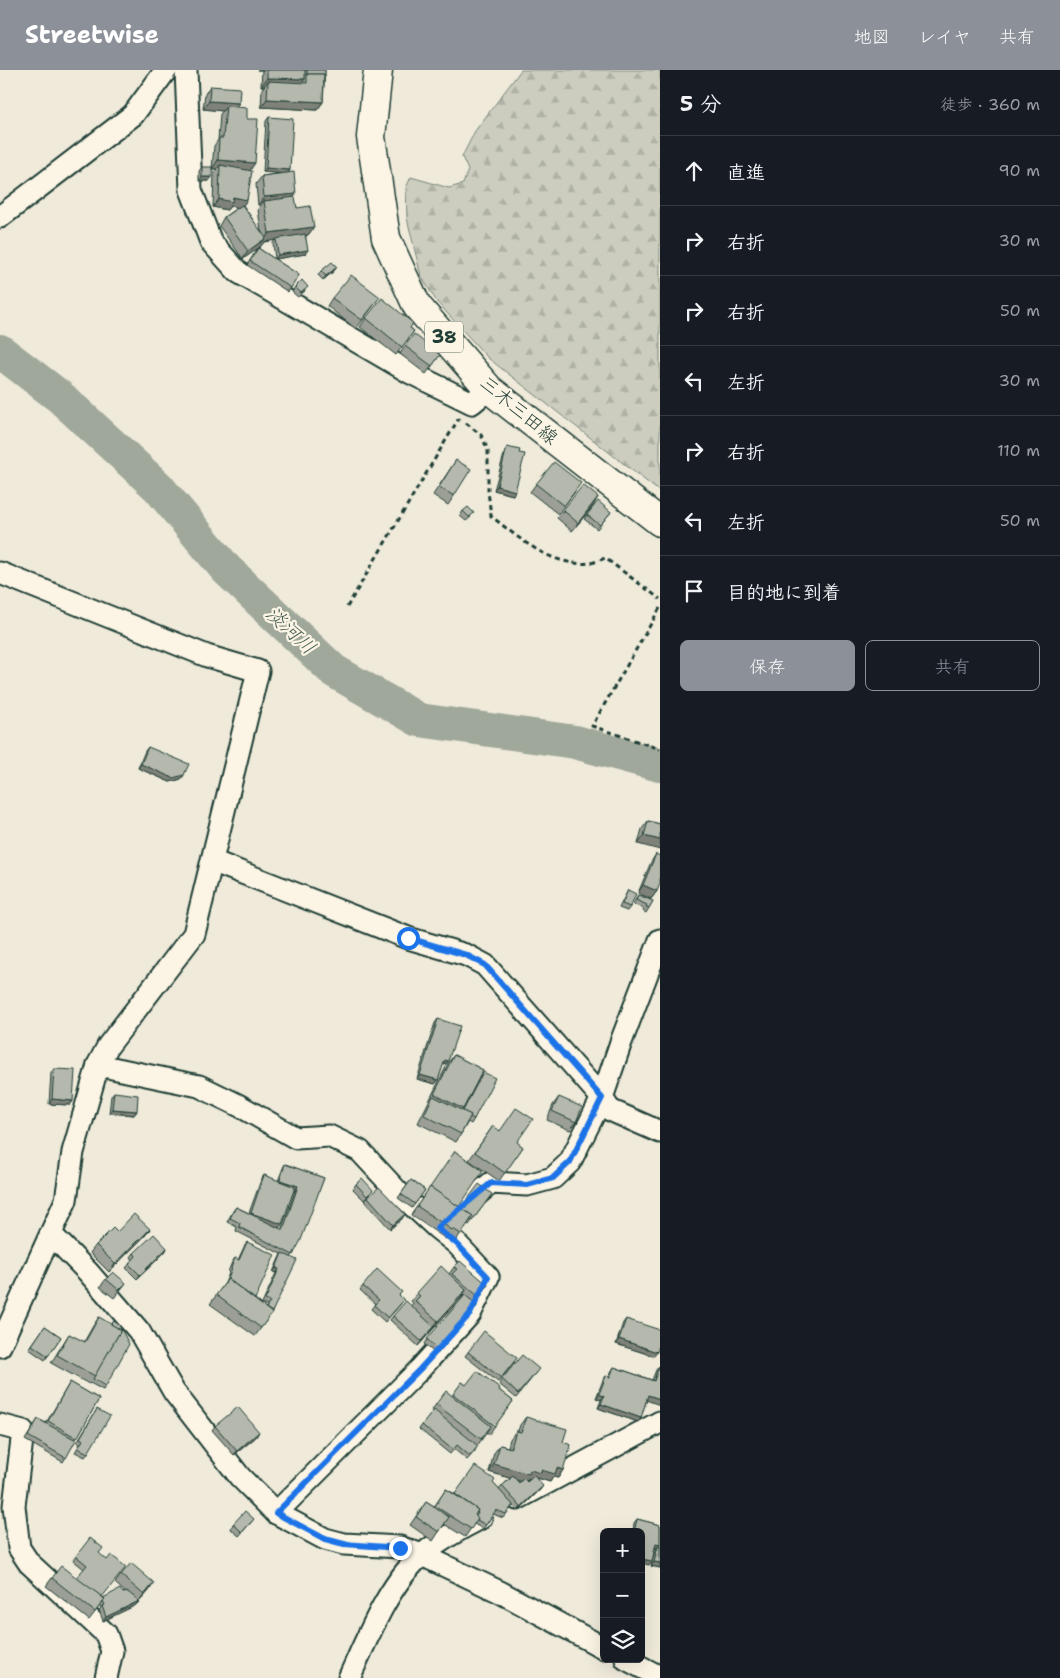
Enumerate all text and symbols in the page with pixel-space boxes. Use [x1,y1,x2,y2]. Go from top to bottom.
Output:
text: Streetwise [25,19,159,51]
text: 地図 [854,25,890,49]
text: レイヤ [918,25,971,49]
text: 共有 [999,25,1035,49]
text: 5 分 [680,90,721,118]
text: 徒歩 · 360 m [941,94,1040,115]
icon: ahead [680,157,708,185]
text: 直進 [727,160,765,185]
text: 90 m [999,160,1040,181]
icon: right [680,227,708,255]
text: 右折 [727,230,765,255]
text: 30 m [999,230,1040,251]
icon: right [680,297,708,325]
text: 右折 [727,300,765,325]
text: 50 m [1000,300,1040,321]
road number: 38 [425,322,463,352]
icon: left [680,367,708,395]
street label: 三木三田線 [475,370,563,450]
text: 左折 [727,370,765,395]
text: 30 m [999,370,1040,391]
icon: right [680,437,708,465]
text: 右折 [727,440,765,465]
text: 110 m [997,440,1040,461]
icon: left [680,507,708,535]
text: 左折 [727,510,765,535]
text: 50 m [1000,510,1040,531]
icon: arrive [680,577,708,605]
text: 目的地に到着 [727,580,841,605]
water label: 淡河川 [260,600,322,660]
button: 保存 [680,640,855,691]
button: 共有 [865,640,1040,691]
route start [397,927,420,950]
map controls [600,1528,645,1663]
button: + [600,1528,645,1573]
route end [389,1537,412,1560]
button: − [600,1573,645,1618]
button: layers [600,1618,645,1663]

